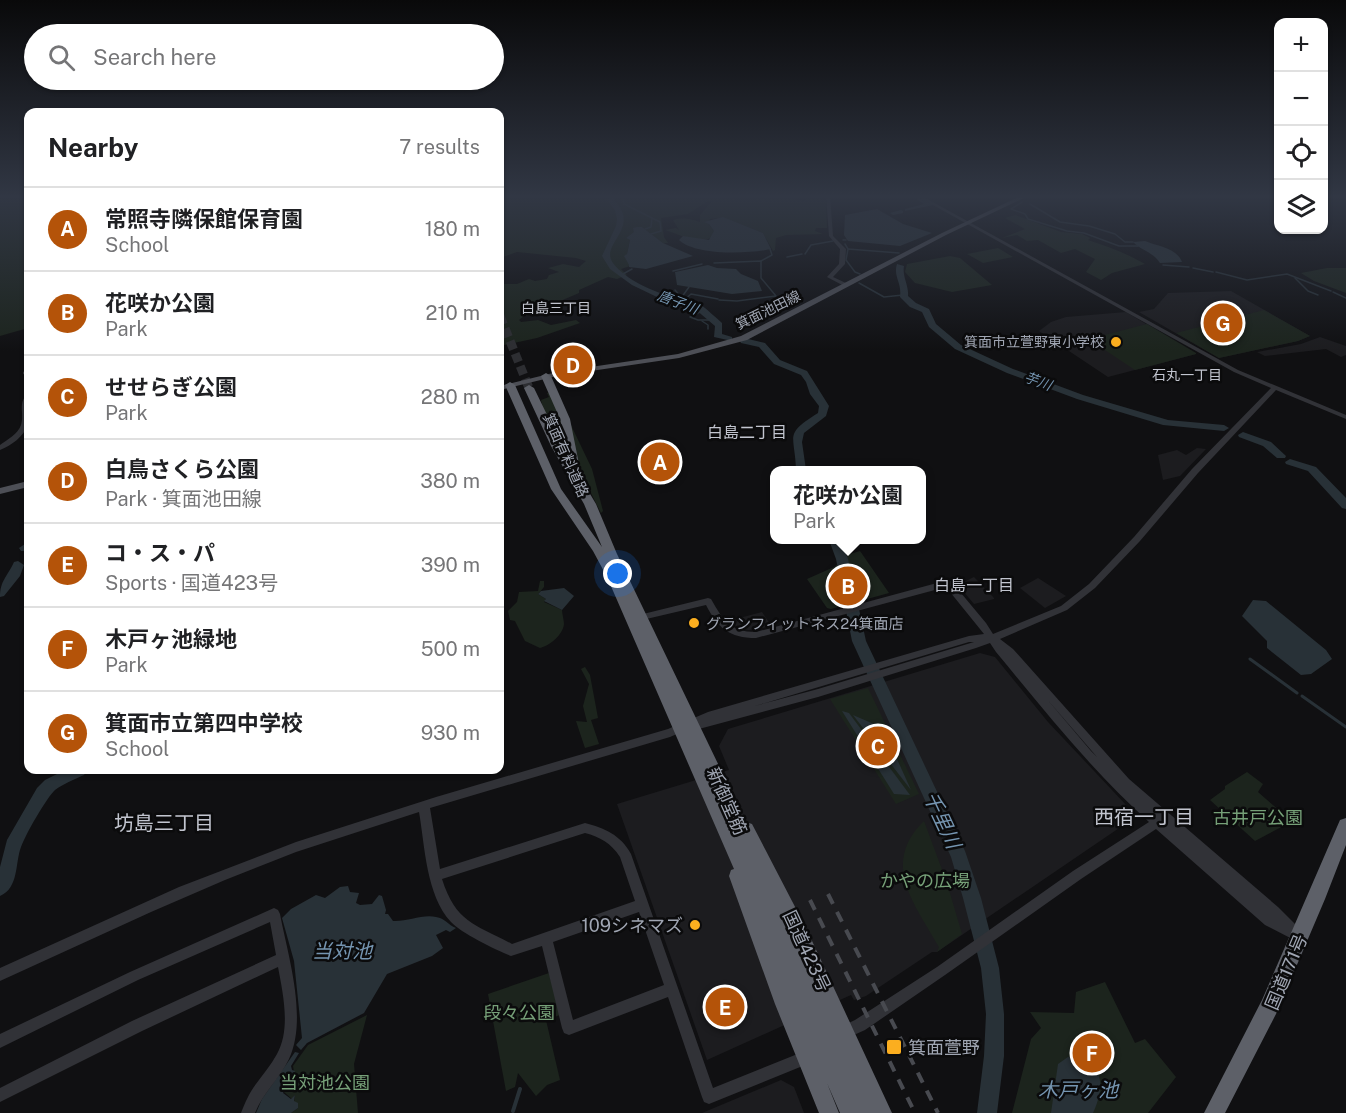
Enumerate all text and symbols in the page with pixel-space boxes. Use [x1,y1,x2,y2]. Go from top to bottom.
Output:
map controls [1274,18,1328,234]
button: + [1274,18,1328,72]
search box [24,24,504,90]
icon: search [45,41,78,74]
text: Search here [93,44,217,70]
button: − [1274,72,1328,126]
button: locate [1274,126,1328,180]
text: Nearby [48,132,138,163]
text: 7 results [399,135,480,159]
button: layers [1274,180,1328,234]
text: 常照寺隣保館保育園 [105,206,303,232]
text: A [60,217,75,241]
text: 180 m [425,217,480,241]
text: School [105,233,169,257]
water label: 唐子川 [656,287,702,318]
street label: 箕面池田線 [733,287,803,333]
text: 花咲か公園 [105,290,215,316]
district label: 白島三丁目 [521,300,591,316]
pin: G [1204,300,1242,346]
text: B [61,301,74,325]
text: 210 m [426,301,480,325]
text: Park [105,317,148,341]
place label: 箕面市立萱野東小学校 [964,334,1104,350]
marker: 箕面市立萱野東小学校 [1109,335,1123,349]
pin: D [554,342,592,388]
district label: 石丸一丁目 [1152,367,1222,383]
water label: 芋川 [1022,369,1056,394]
text: せせらぎ公園 [105,374,237,400]
text: C [60,385,75,409]
text: 280 m [421,385,480,409]
text: Park [105,401,148,425]
street label: 箕面有料道路 [540,410,592,500]
district label: 白島二丁目 [707,423,787,442]
pin: A [640,440,680,484]
text: 白鳥さくら公園 [105,456,259,482]
popup [770,466,926,544]
text: D [60,469,75,493]
text: 380 m [420,469,480,493]
text: 花咲か公園 [793,482,903,508]
text: Park · 箕面池田線 [105,487,262,511]
text: Park [793,509,836,533]
text: コ・ス・パ [105,540,215,566]
text: E [61,553,74,577]
text: 390 m [421,553,480,577]
your location [603,559,632,588]
pin: B [828,564,868,608]
text: Sports · 国道423号 [105,571,278,595]
district label: 白島一丁目 [934,576,1014,595]
place label: グランフィットネス24箕面店 [706,615,904,632]
marker: グランフィットネス24箕面店 [687,616,701,630]
text: 木戸ヶ池緑地 [105,626,237,652]
text: F [61,637,74,661]
text: 500 m [421,637,480,661]
text: Park [105,653,148,677]
text: 箕面市立第四中学校 [105,710,303,736]
text: G [60,721,75,745]
text: 930 m [421,721,480,745]
pin: C [858,724,898,768]
text: School [105,737,169,761]
street label: 新御堂筋 [703,764,751,838]
water label: 千里川 [918,788,966,854]
district label: 西宿一丁目 [1094,805,1194,829]
park label: 古井戸公園 [1213,807,1303,828]
district label: 坊島三丁目 [114,811,214,835]
park label: かやの広場 [880,870,970,891]
street label: 国道423号 [779,907,835,995]
place label: 109シネマズ [582,915,683,936]
marker: 109シネマズ [688,918,702,932]
street label: 国道171号 [1261,931,1311,1013]
water label: 当対池 [312,939,374,963]
pin: E [706,984,744,1030]
park label: 段々公園 [483,1002,555,1023]
pin: F [1072,1030,1112,1076]
place label: 箕面萱野 [908,1037,980,1058]
marker: 箕面萱野 [885,1038,903,1056]
park label: 当対池公園 [280,1072,370,1093]
water label: 木戸ヶ池 [1038,1078,1120,1102]

